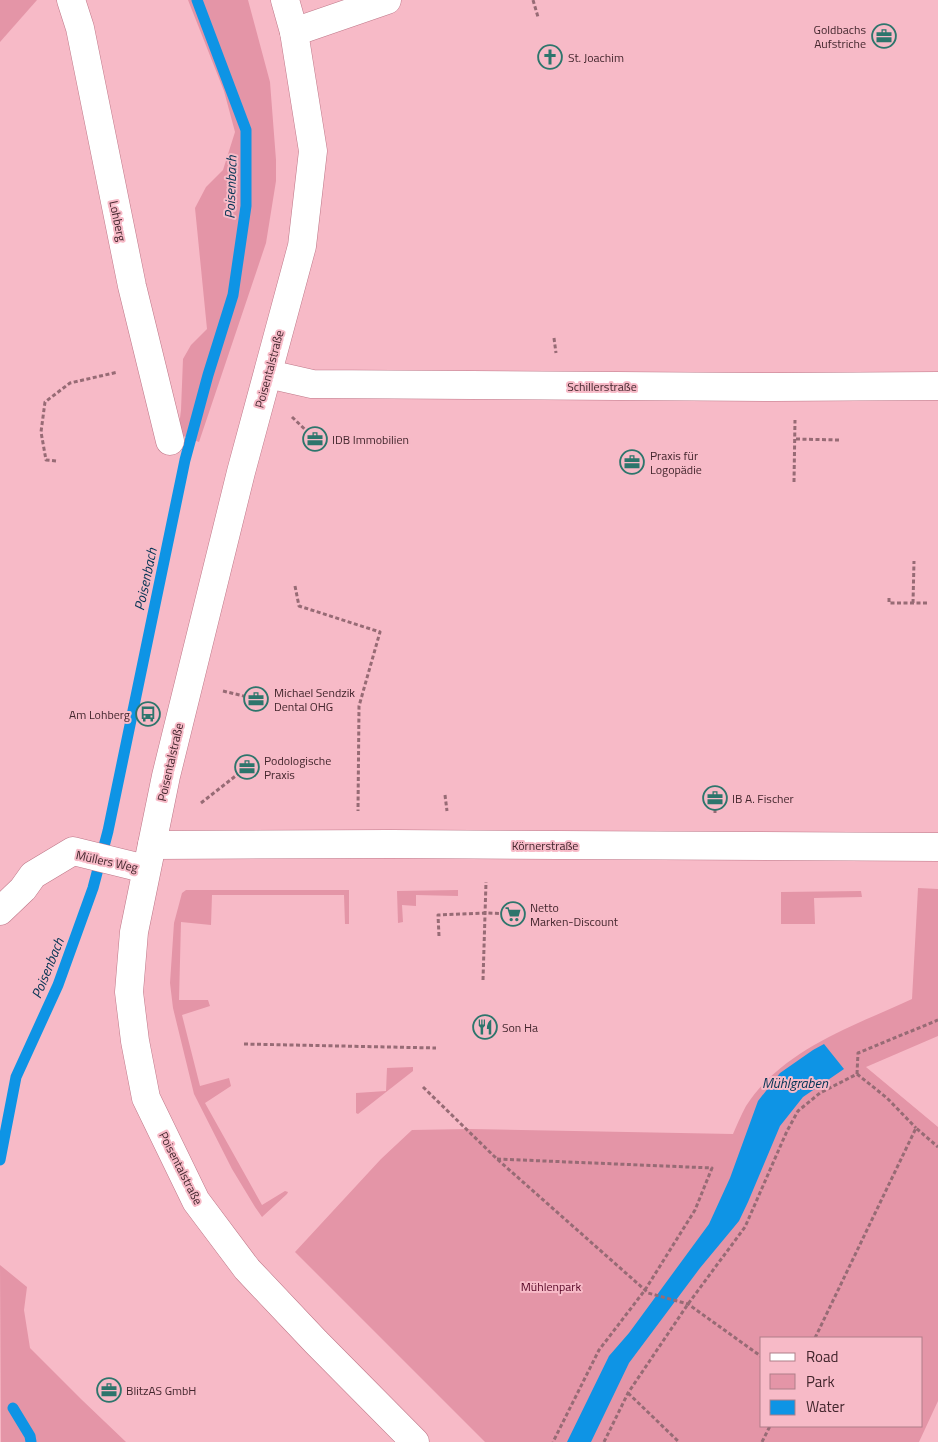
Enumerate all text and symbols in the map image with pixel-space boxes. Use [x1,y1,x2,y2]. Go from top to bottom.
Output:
place label: Goldbachs Aufstriche [814,20,866,53]
office icon: Goldbachs Aufstriche [871,23,897,49]
church icon: St. Joachim [537,44,563,70]
place label: St. Joachim [568,48,624,67]
water label: Poisenbach [218,154,242,219]
street label: Lohberg [104,199,132,243]
street label: Poisentalstraße [249,328,289,410]
street label: Schillerstraße [567,377,637,396]
office icon: IDB Immobilien [302,426,328,452]
place label: IDB Immobilien [332,430,409,449]
place label: Praxis für Logopädie [650,446,702,479]
office icon: Praxis für Logopädie [619,449,645,475]
water label: Poisenbach [128,545,162,612]
place label: Michael Sendzik Dental OHG [274,683,355,716]
office icon: Michael Sendzik Dental OHG [243,686,269,712]
bus stop icon: Am Lohberg [135,701,161,727]
place label: Am Lohberg [69,705,130,724]
street label: Poisentalstraße [152,721,188,803]
place label: Podologische Praxis [264,751,331,784]
office icon: Podologische Praxis [234,754,260,780]
office icon: IB A. Fischer [702,785,728,811]
place label: IB A. Fischer [732,789,794,808]
street label: Körnerstraße [512,836,578,855]
street label: Müllers Weg [74,845,140,877]
place label: Netto Marken-Discount [530,898,619,931]
supermarket icon: Netto Marken-Discount [500,901,526,927]
water label: Poisenbach [25,934,69,1001]
restaurant icon: Son Ha [472,1014,498,1040]
place label: Son Ha [502,1018,538,1037]
water label: Mühlgraben [762,1072,829,1093]
street label: Poisentalstraße [154,1128,208,1208]
park label: Mühlenpark [521,1277,581,1296]
legend [760,1337,923,1427]
text: Road [806,1345,838,1368]
text: Park [806,1370,835,1393]
office icon: BlitzAS GmbH [96,1377,122,1403]
place label: BlitzAS GmbH [126,1381,196,1400]
text: Water [806,1395,845,1418]

